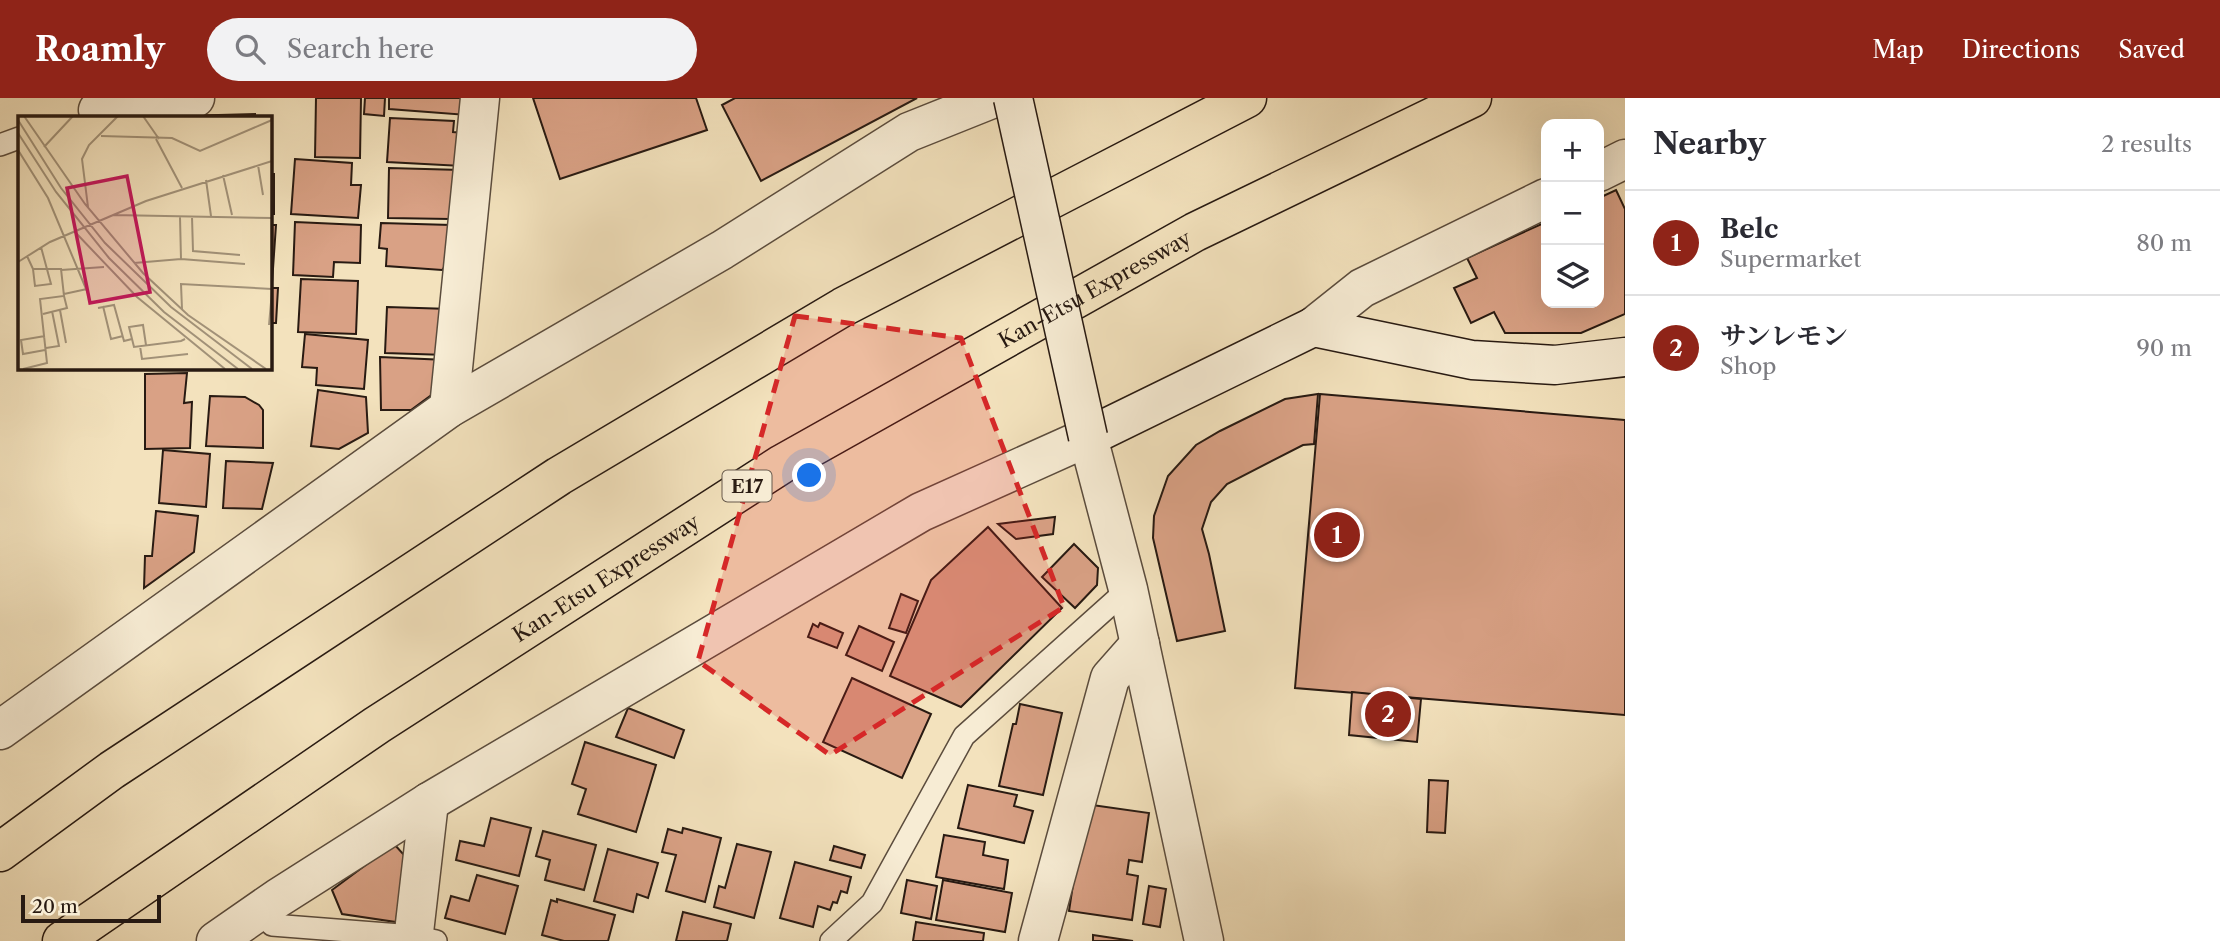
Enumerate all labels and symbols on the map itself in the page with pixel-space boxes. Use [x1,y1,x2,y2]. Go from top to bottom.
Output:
inset map [18,116,271,369]
street label: Kan-Etsu Expressway [994,224,1195,353]
your location [792,458,826,492]
road number: E17 [722,470,772,502]
street label: Kan-Etsu Expressway [508,508,704,647]
pin: 1 [1314,509,1360,561]
pin: 2 [1365,688,1411,740]
scale bar [21,892,161,924]

